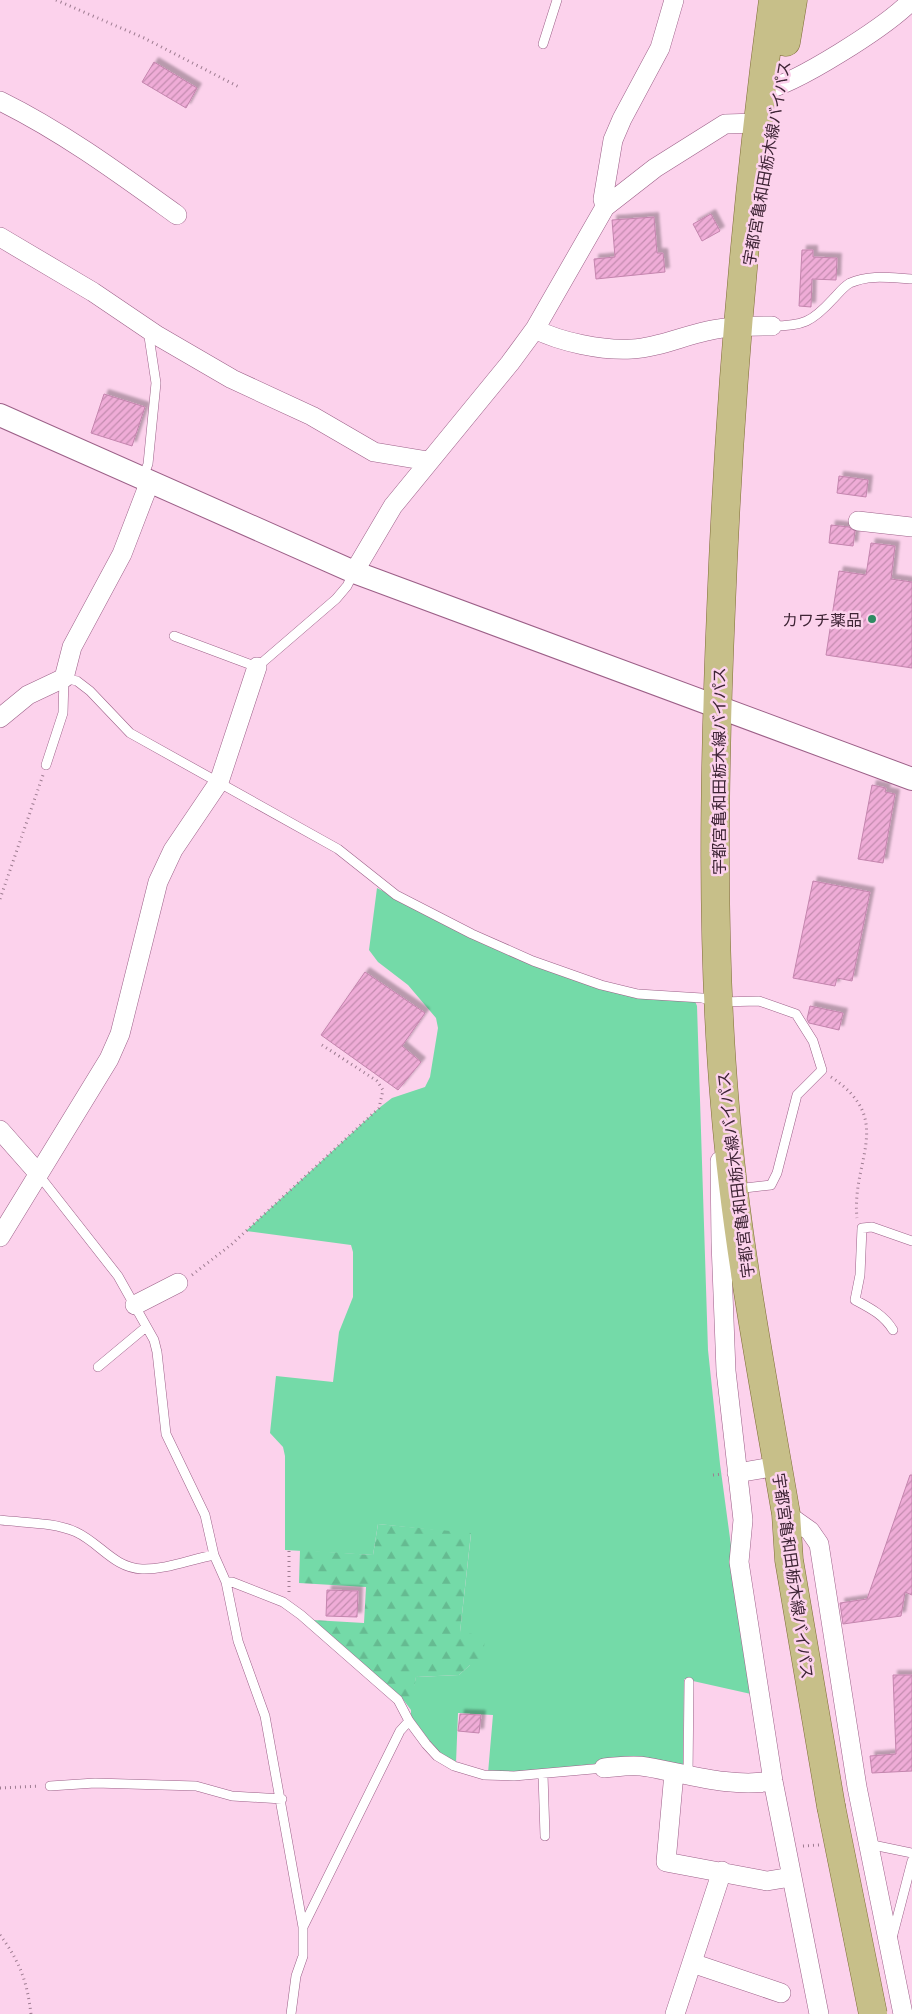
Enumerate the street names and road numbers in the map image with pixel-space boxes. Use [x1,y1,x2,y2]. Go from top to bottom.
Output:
street label: 宇都宮亀和田栃木線バイパス [739,59,793,267]
street label: 宇都宮亀和田栃木線バイパス [709,667,728,875]
street label: 宇都宮亀和田栃木線バイパス [713,1071,757,1279]
street label: 宇都宮亀和田栃木線バイパス [770,1472,818,1680]

